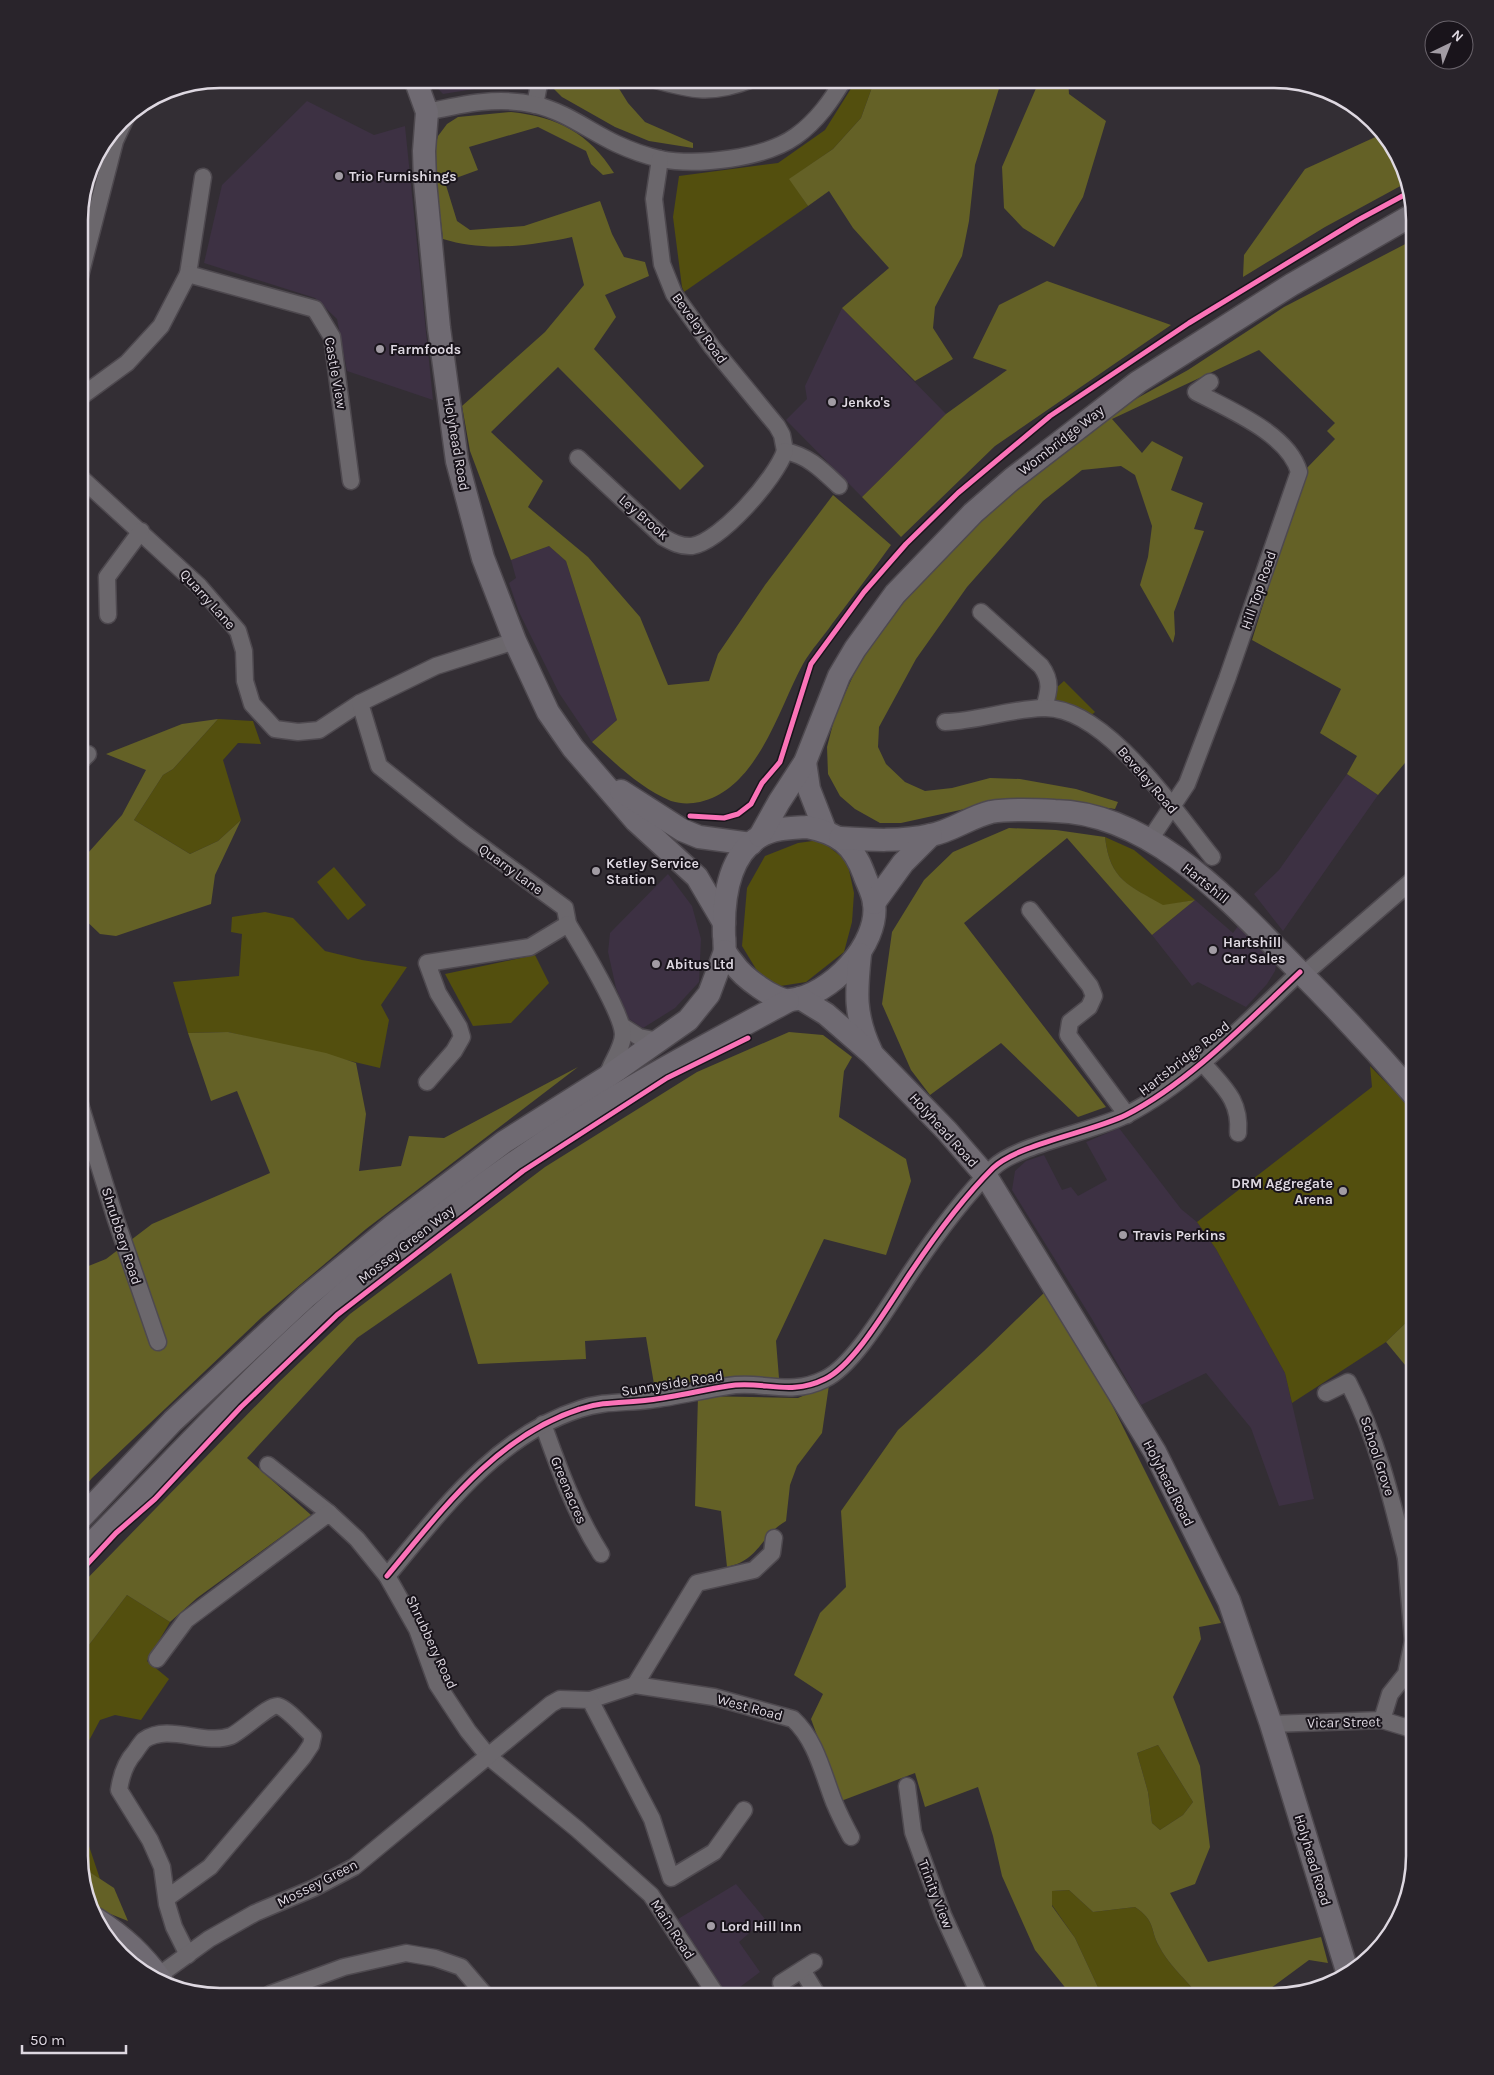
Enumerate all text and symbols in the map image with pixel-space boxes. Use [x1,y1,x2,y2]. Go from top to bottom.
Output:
north arrow [1424,20,1474,70]
text: N [1448,26,1467,46]
place label: Trio Furnishings [349,168,457,185]
marker: Trio Furnishings [333,170,345,182]
street label: Beveley Road [668,290,731,367]
street label: Castle View [321,336,350,410]
place label: Farmfoods [390,341,461,358]
marker: Farmfoods [374,343,386,355]
place label: Jenko's [842,394,890,411]
street label: Holyhead Road [440,396,473,492]
marker: Jenko's [826,396,838,408]
street label: Wombridge Way [1015,402,1108,479]
street label: Ley Brook [615,491,672,544]
street label: Hill Top Road [1237,549,1280,632]
street label: Quarry Lane [176,566,239,633]
street label: Beveley Road [1114,743,1181,817]
street label: Quarry Lane [475,840,546,898]
place label: Ketley Service Station [606,855,699,888]
street label: Hartshill [1179,859,1232,907]
marker: Ketley Service Station [590,865,602,877]
place label: Hartshill Car Sales [1223,934,1285,967]
marker: Hartshill Car Sales [1207,944,1219,956]
place label: Abitus Ltd [666,956,734,973]
marker: Abitus Ltd [650,958,662,970]
street label: Hartsbridge Road [1135,1017,1233,1099]
street label: Holyhead Road [906,1089,982,1171]
place label: DRM Aggregate Arena [1231,1175,1333,1208]
street label: Shrubbery Road [98,1185,145,1287]
marker: DRM Aggregate Arena [1337,1185,1349,1197]
street label: Mossey Green Way [355,1201,458,1287]
place label: Travis Perkins [1133,1227,1226,1244]
marker: Travis Perkins [1117,1229,1129,1241]
street label: Sunnyside Road [620,1367,724,1400]
street label: School Grove [1357,1414,1398,1498]
street label: Holyhead Road [1139,1437,1198,1529]
street label: Greenacres [547,1454,590,1526]
street label: Shrubbery Road [402,1593,461,1692]
street label: West Road [715,1691,785,1724]
street label: Vicar Street [1307,1713,1381,1732]
street label: Holyhead Road [1291,1812,1334,1908]
street label: Mossey Green [274,1856,360,1911]
street label: Trinity View [915,1857,956,1931]
street label: Main Road [647,1896,698,1962]
place label: Lord Hill Inn [721,1918,802,1935]
marker: Lord Hill Inn [705,1920,717,1932]
scale bar [22,2022,126,2054]
text: 50 m [30,2031,65,2049]

